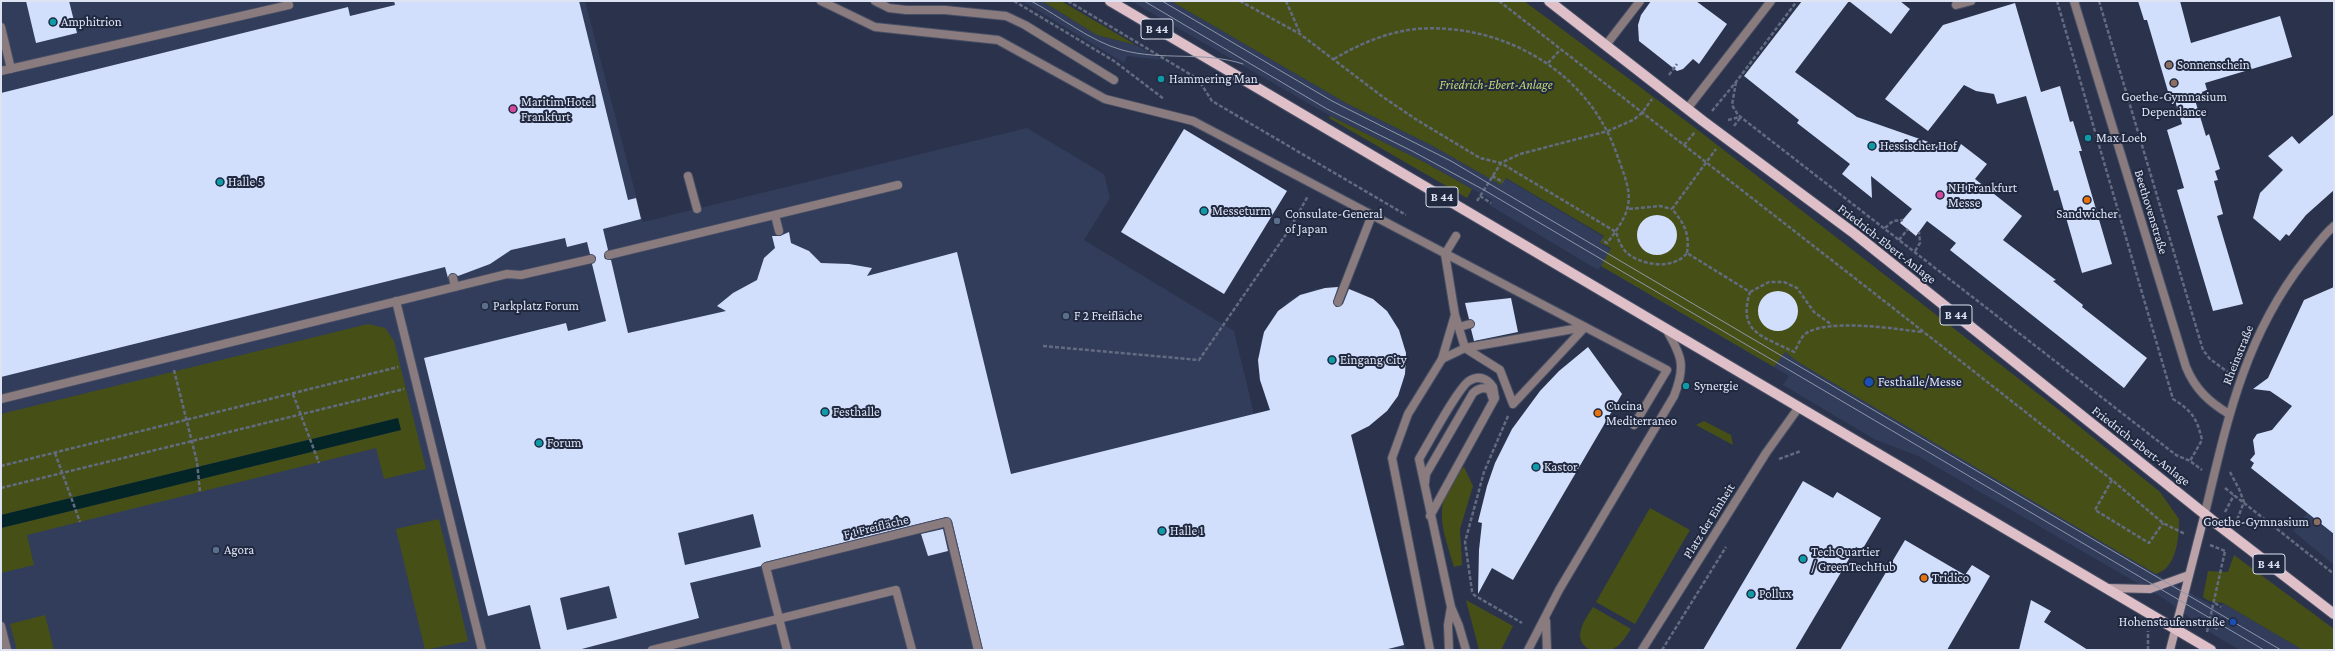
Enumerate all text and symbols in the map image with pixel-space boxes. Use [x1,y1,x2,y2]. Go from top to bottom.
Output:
place label: Amphitrion [61,14,122,30]
marker: Amphitrion [48,17,58,27]
road number: B 44 [1141,19,1173,39]
place label: Sonnenschein [2177,57,2250,73]
marker: Sonnenschein [2164,60,2174,70]
place label: Hammering Man [1169,71,1258,87]
marker: Hammering Man [1156,74,1166,84]
park label: Friedrich-Ebert-Anlage [1439,77,1553,93]
marker: Goethe-Gymnasium Dependance [2169,78,2179,88]
place label: Goethe-Gymnasium Dependance [2121,89,2227,120]
place label: Maritim Hotel Frankfurt [521,94,595,125]
marker: Maritim Hotel Frankfurt [508,104,518,114]
place label: Max Loeb [2096,130,2147,146]
marker: Max Loeb [2083,133,2093,143]
place label: Hessischer Hof [1880,138,1957,154]
marker: Hessischer Hof [1867,141,1877,151]
street label: Beethovenstraße [2131,168,2171,256]
place label: Halle 5 [228,174,264,190]
marker: Halle 5 [215,177,225,187]
place label: NH Frankfurt Messe [1948,180,2017,211]
road number: B 44 [1426,187,1458,207]
marker: NH Frankfurt Messe [1935,190,1945,200]
marker: Sandwicher [2082,195,2092,205]
street label: Friedrich-Ebert-Anlage [1835,201,1939,287]
place label: Messeturm [1212,203,1271,219]
marker: Messeturm [1199,206,1209,216]
place label: Consulate-General of Japan [1285,206,1383,237]
place label: Sandwicher [2056,206,2118,222]
marker: Consulate-General of Japan [1272,216,1282,226]
place label: Parkplatz Forum [493,298,579,314]
marker: Parkplatz Forum [480,301,490,311]
road number: B 44 [1940,305,1972,325]
place label: F 2 Freifläche [1074,308,1142,324]
marker: F 2 Freifläche [1061,311,1071,321]
street label: Rheinstraße [2219,323,2257,387]
place label: Eingang City [1340,352,1407,368]
marker: Eingang City [1327,355,1337,365]
place label: Festhalle/Messe [1878,374,1962,390]
marker: Festhalle/Messe [1863,376,1875,388]
place label: Synergie [1694,378,1738,394]
marker: Synergie [1681,381,1691,391]
place label: Cucina Mediterraneo [1606,398,1677,429]
street label: Friedrich-Ebert-Anlage [2089,403,2193,489]
place label: Festhalle [833,404,880,420]
marker: Festhalle [820,407,830,417]
marker: Cucina Mediterraneo [1593,408,1603,418]
place label: Forum [547,435,582,451]
marker: Forum [534,438,544,448]
place label: Kastor [1544,459,1578,475]
marker: Kastor [1531,462,1541,472]
street label: Platz der Einheit [1680,481,1738,561]
street label: F 1 Freifläche [842,511,910,543]
place label: Goethe-Gymnasium [2203,514,2309,530]
marker: Goethe-Gymnasium [2312,517,2322,527]
place label: Halle 1 [1170,523,1204,539]
marker: Halle 1 [1157,526,1167,536]
place label: Agora [224,542,254,558]
place label: TechQuartier / GreenTechHub [1811,544,1896,575]
marker: Agora [211,545,221,555]
marker: TechQuartier / GreenTechHub [1798,554,1808,564]
road number: B 44 [2253,554,2285,574]
place label: Tridico [1932,570,1969,586]
marker: Tridico [1919,573,1929,583]
place label: Pollux [1759,586,1792,602]
marker: Pollux [1746,589,1756,599]
place label: Hohenstaufenstraße [2119,614,2225,630]
marker: Hohenstaufenstraße [2228,617,2238,627]

